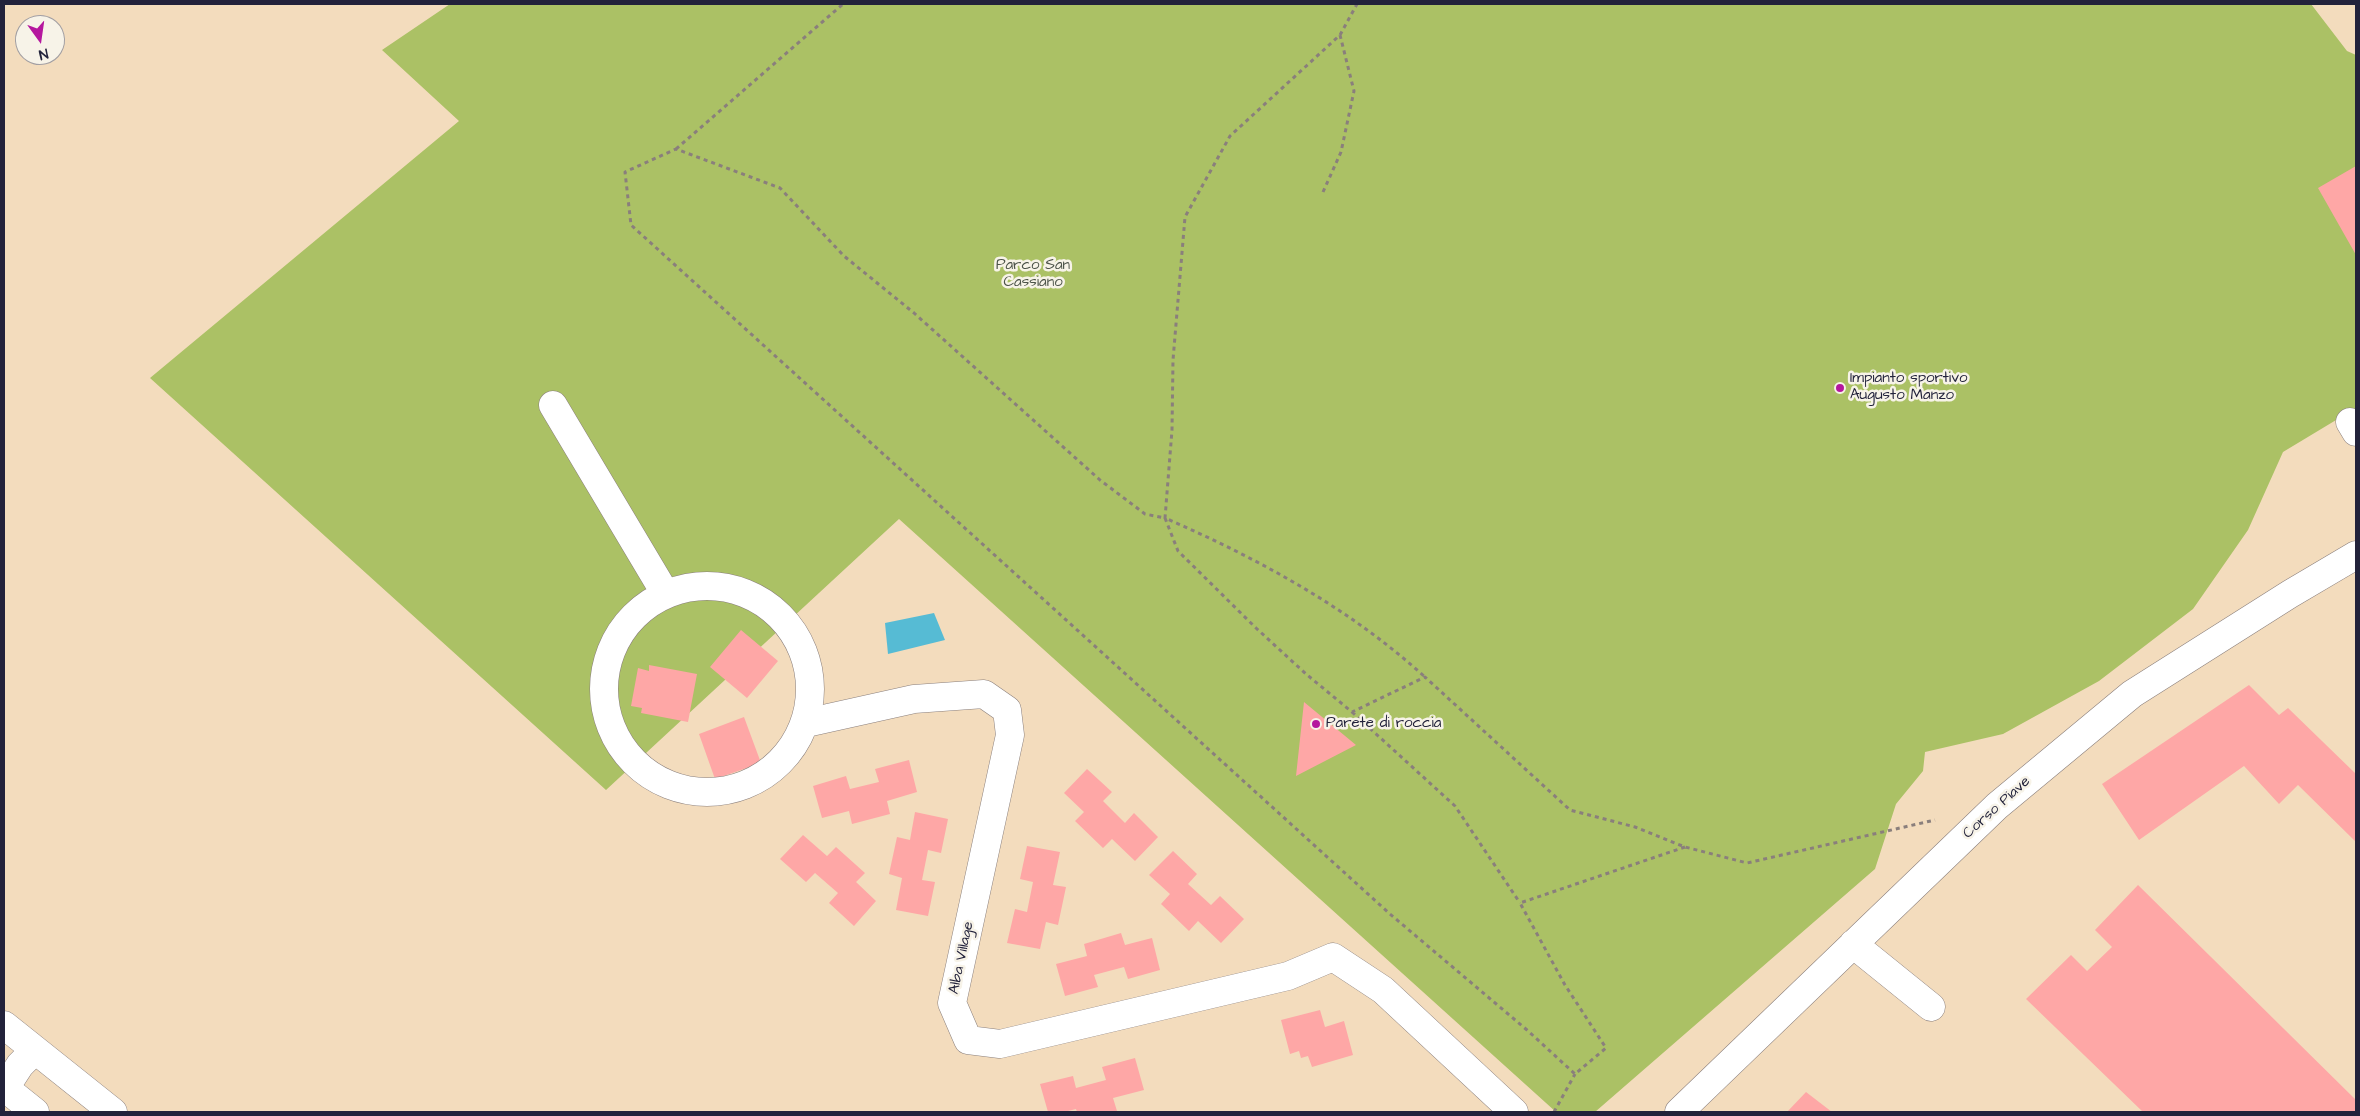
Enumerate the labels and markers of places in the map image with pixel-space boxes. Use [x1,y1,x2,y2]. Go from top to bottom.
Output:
place label: Impianto sportivo Augusto Manzo [1850,370,1967,405]
marker: Impianto sportivo Augusto Manzo [1834,382,1846,394]
place label: Parete di roccia [1326,715,1441,733]
marker: Parete di roccia [1310,718,1322,730]

